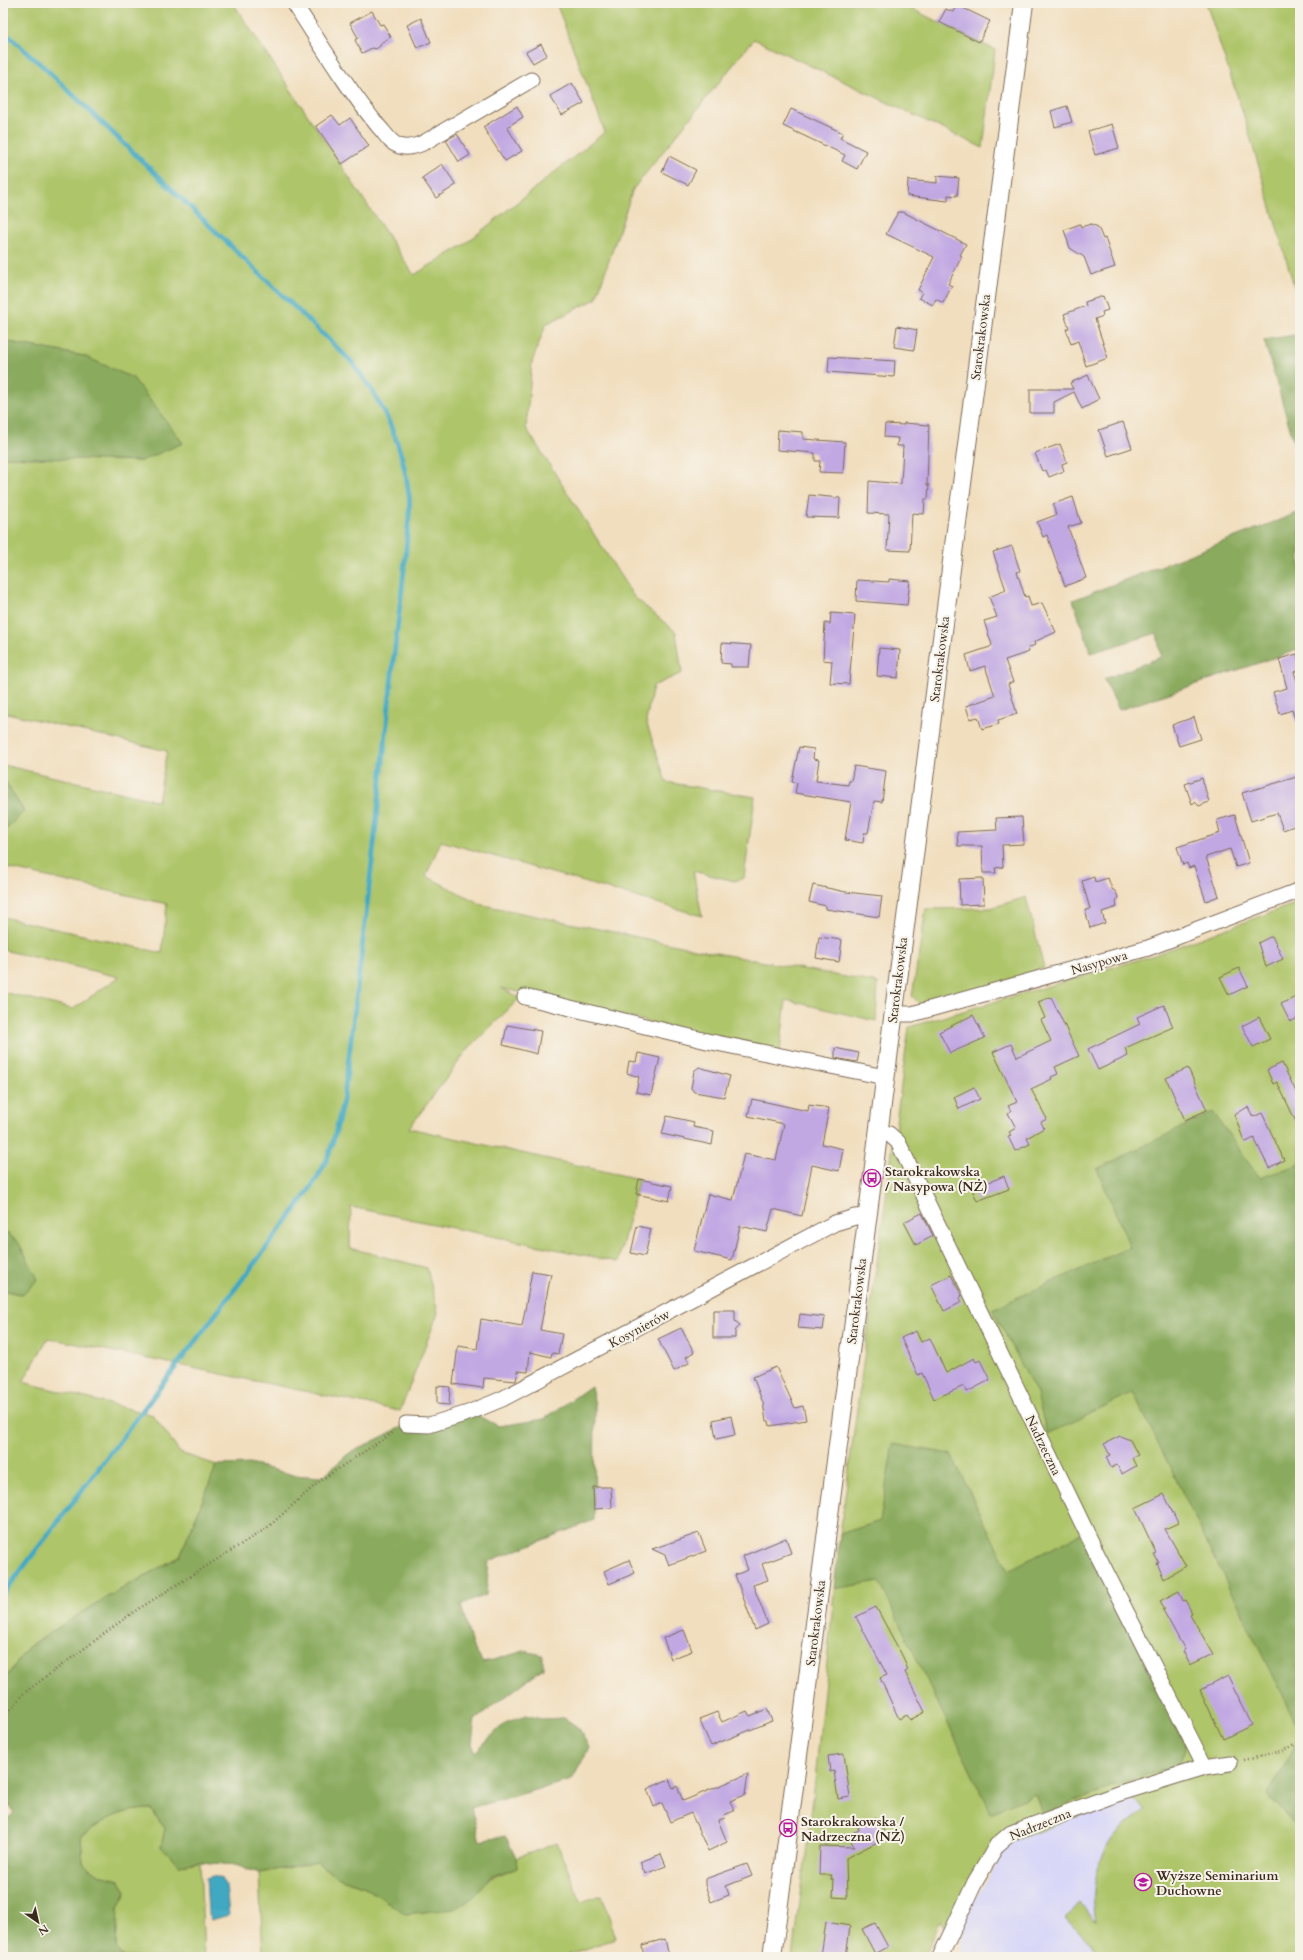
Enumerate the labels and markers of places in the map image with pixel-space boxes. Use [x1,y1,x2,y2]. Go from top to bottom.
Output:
place label: Starokrakowska / Nasypowa (NŻ) [885,1163,988,1196]
bus stop icon: Starokrakowska / Nasypowa (NŻ) [862,1168,882,1188]
place label: Starokrakowska / Nadrzeczna (NŻ) [801,1813,905,1846]
bus stop icon: Starokrakowska / Nadrzeczna (NŻ) [778,1818,798,1838]
place label: Wyższe Seminarium Duchowne [1155,1867,1278,1900]
school or university icon: Wyższe Seminarium Duchowne [1133,1872,1153,1892]

